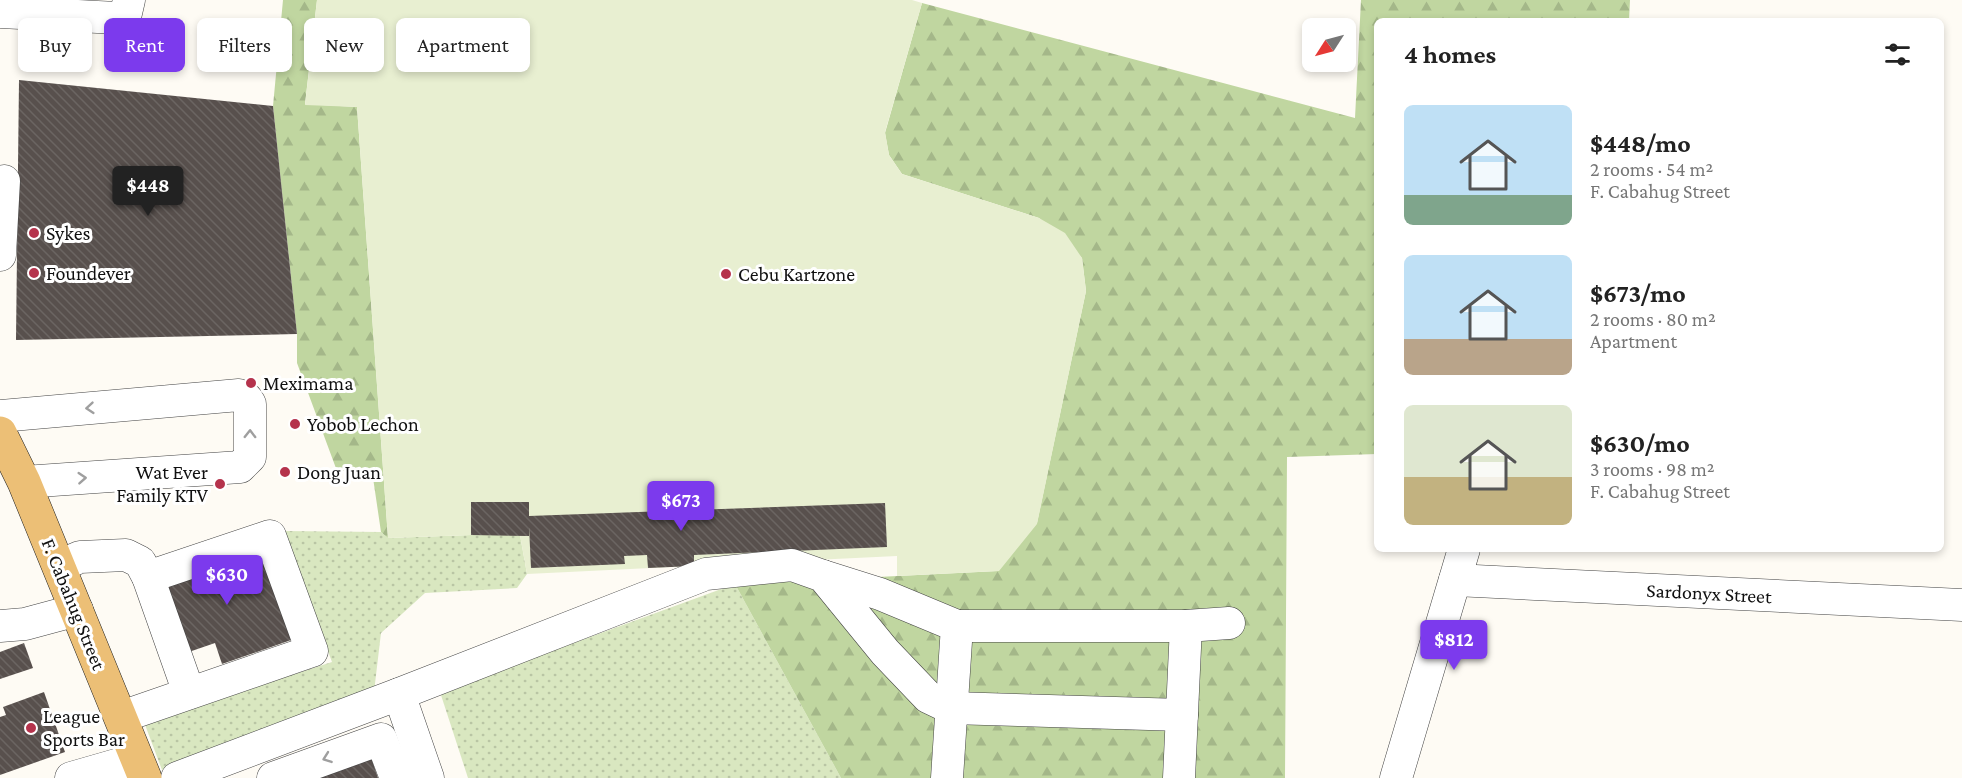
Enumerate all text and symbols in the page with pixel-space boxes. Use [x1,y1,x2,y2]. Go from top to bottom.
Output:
chip: Buy [18,18,92,72]
chip: Rent [104,18,185,72]
chip: Filters [197,18,292,72]
chip: New [304,18,384,72]
chip: Apartment [396,18,530,72]
north arrow [1302,18,1356,72]
map controls [1302,18,1356,72]
icon: filters [1881,38,1914,71]
text: 4 homes [1404,40,1496,69]
icon: home [1452,129,1524,201]
text: $448/mo [1590,129,1691,158]
text: 2 rooms · 54 m² [1590,158,1713,180]
pin: $448 [112,166,184,217]
text: $448 [126,174,170,196]
text: F. Cabahug Street [1590,180,1730,202]
place label: Sykes [46,222,91,245]
marker: Sykes [27,226,41,240]
place label: Foundever [46,262,131,284]
place label: Cebu Kartzone [738,263,855,285]
marker: Foundever [27,266,41,280]
marker: Cebu Kartzone [719,267,733,281]
icon: home [1452,279,1524,351]
text: $673/mo [1590,279,1686,308]
text: 2 rooms · 80 m² [1590,308,1716,330]
text: Apartment [1590,330,1677,352]
place label: Meximama [263,372,353,394]
marker: Meximama [244,376,258,390]
one-way arrow [85,401,94,414]
place label: Yobob Lechon [307,413,419,435]
marker: Yobob Lechon [288,417,302,431]
icon: home [1452,429,1524,501]
text: $630/mo [1590,429,1690,458]
one-way arrow [244,430,256,439]
text: 3 rooms · 98 m² [1590,458,1715,480]
place label: Wat Ever Family KTV [116,461,209,507]
place label: Dong Juan [297,461,381,484]
marker: Dong Juan [278,465,292,479]
one-way arrow [78,472,87,485]
marker: Wat Ever Family KTV [213,477,227,491]
text: F. Cabahug Street [1590,480,1730,502]
pin: $673 [645,481,717,532]
text: $673 [661,489,701,511]
street label: F. Cabahug Street [37,535,111,674]
pin: $630 [191,555,263,606]
text: $630 [206,563,248,585]
street label: Sardonyx Street [1646,579,1773,608]
pin: $812 [1418,620,1490,671]
text: $812 [1434,628,1474,650]
place label: League Sports Bar [43,705,125,751]
marker: League Sports Bar [24,721,38,735]
one-way arrow [322,751,333,764]

